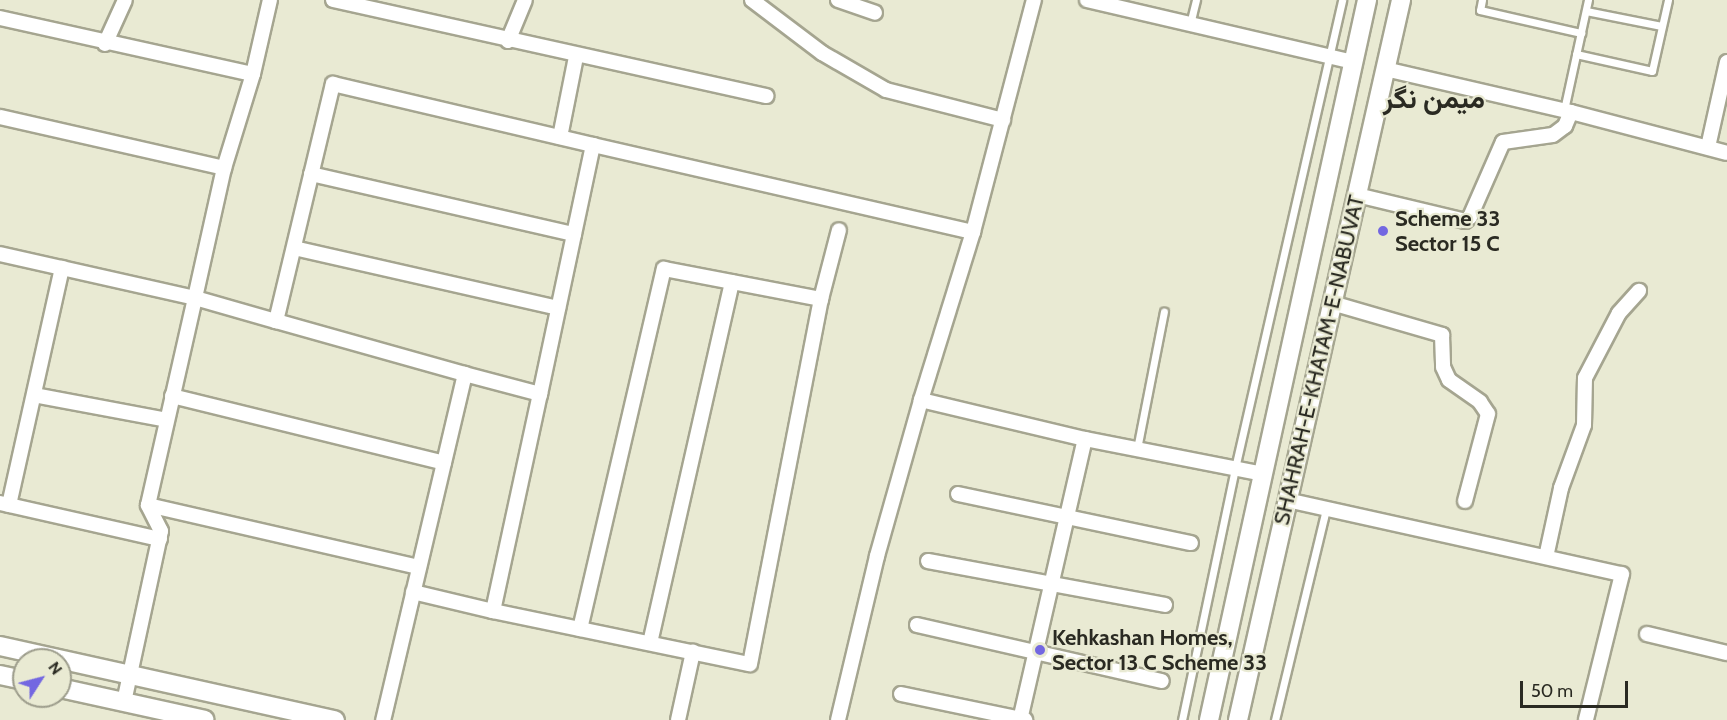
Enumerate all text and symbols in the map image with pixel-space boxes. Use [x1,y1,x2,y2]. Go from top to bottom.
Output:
district label: میمن نگر [1383,81,1485,115]
street label: SHAHRAH-E-KHATAM-E-NABUVAT [1268,192,1370,528]
place label: Scheme 33 Sector 15 C [1395,205,1500,256]
marker: Scheme 33 Sector 15 C [1376,224,1390,238]
place label: Kehkashan Homes, Sector 13 C Scheme 33 [1052,624,1267,676]
marker: Kehkashan Homes, Sector 13 C Scheme 33 [1033,643,1047,657]
north arrow [12,648,72,708]
text: N [44,658,66,678]
scale bar [1523,669,1631,707]
text: 50 m [1531,680,1573,702]

